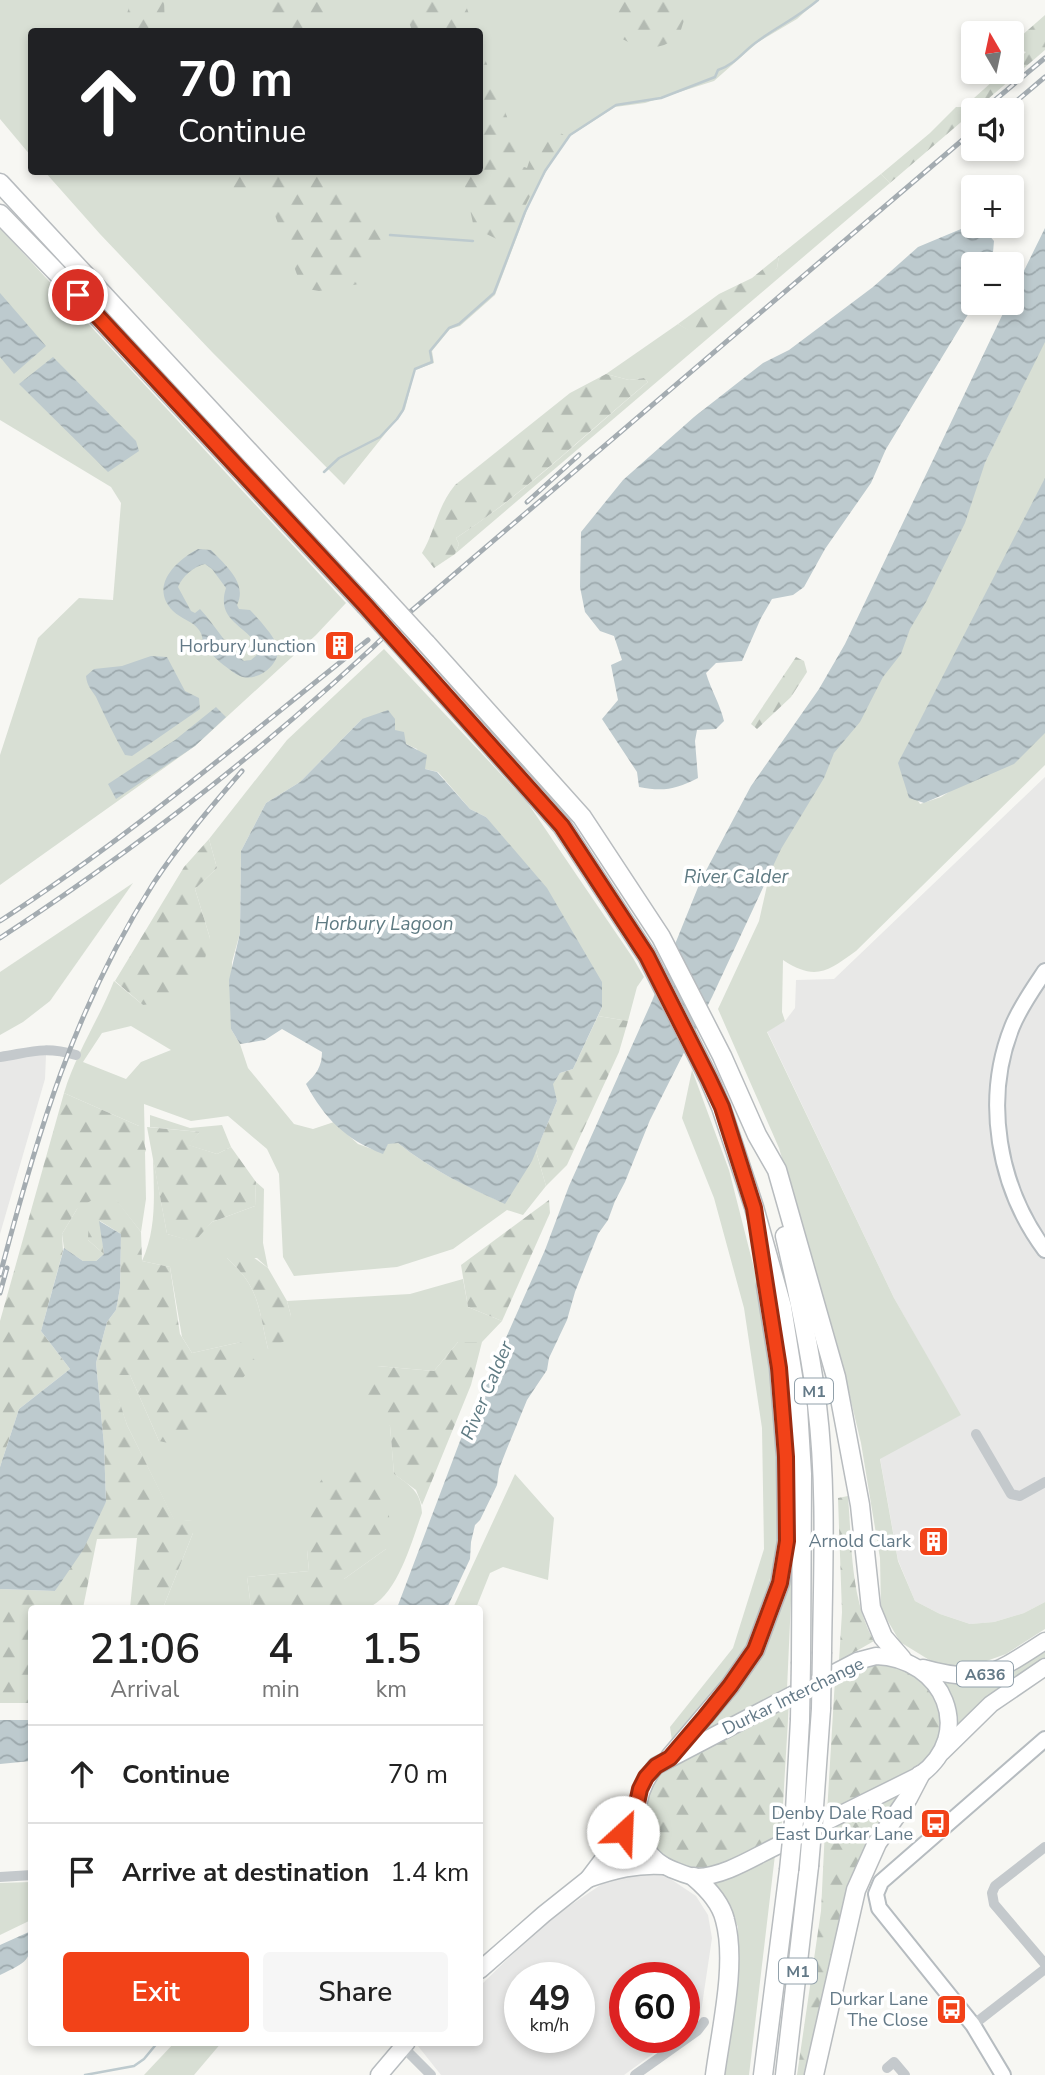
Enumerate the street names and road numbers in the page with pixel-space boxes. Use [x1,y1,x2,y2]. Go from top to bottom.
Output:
road number: M1 [795,1378,833,1404]
street label: Durkar Interchange [718,1651,868,1741]
road number: A636 [957,1662,1013,1686]
road number: M1 [779,1958,817,1983]

